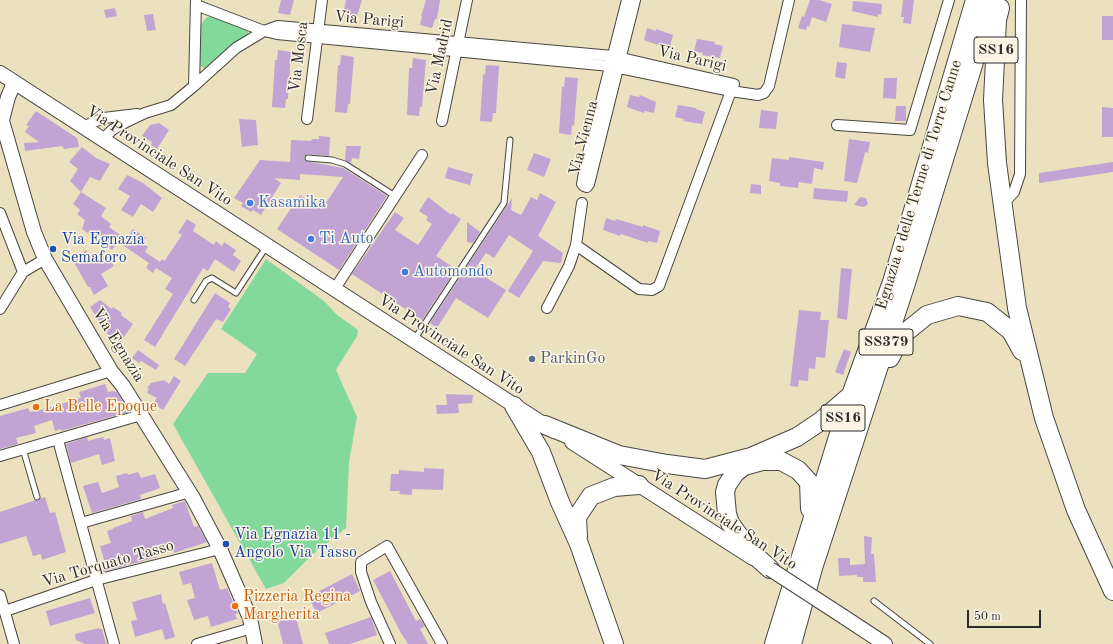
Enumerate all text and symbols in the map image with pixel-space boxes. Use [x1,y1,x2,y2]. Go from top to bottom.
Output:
street label: Via Parigi [333,7,405,33]
street label: Via Madrid [423,17,457,97]
street label: Via Mosca [285,20,313,94]
road number: SS16 [974,37,1018,63]
street label: Via Parigi [656,42,728,76]
street label: Egnazia e delle Terme di Torre Canne [872,58,966,312]
street label: Via Vienna [565,98,603,178]
street label: Via Provinciale San Vito [82,102,236,210]
place label: Kasamika [258,193,326,213]
marker: Kasamika [245,198,255,208]
place label: Ti Auto [319,229,374,249]
place label: Via Egnazia Semaforo [61,230,145,268]
marker: Ti Auto [306,234,316,244]
marker: Via Egnazia Semaforo [48,244,58,254]
place label: Automondo [413,262,493,282]
marker: Automondo [400,267,410,277]
street label: Via Provinciale San Vito [374,291,528,399]
street label: Via Egnazia [88,304,148,386]
road number: SS379 [859,329,913,355]
place label: ParkinGo [540,349,605,369]
marker: ParkinGo [527,354,537,364]
place label: La Belle Epoque [44,397,157,417]
marker: La Belle Epoque [31,402,41,412]
road number: SS16 [821,405,865,431]
street label: Via Provinciale San Vito [647,466,801,574]
place label: Via Egnazia 11 - Angolo Via Tasso [234,525,357,563]
street label: Via Torquato Tasso [40,536,176,592]
marker: Via Egnazia 11 - Angolo Via Tasso [221,539,231,549]
place label: Pizzeria Regina Margherita [243,587,351,625]
marker: Pizzeria Regina Margherita [230,601,240,611]
scale bar [969,602,1043,628]
text: 50 m [974,611,1001,623]

